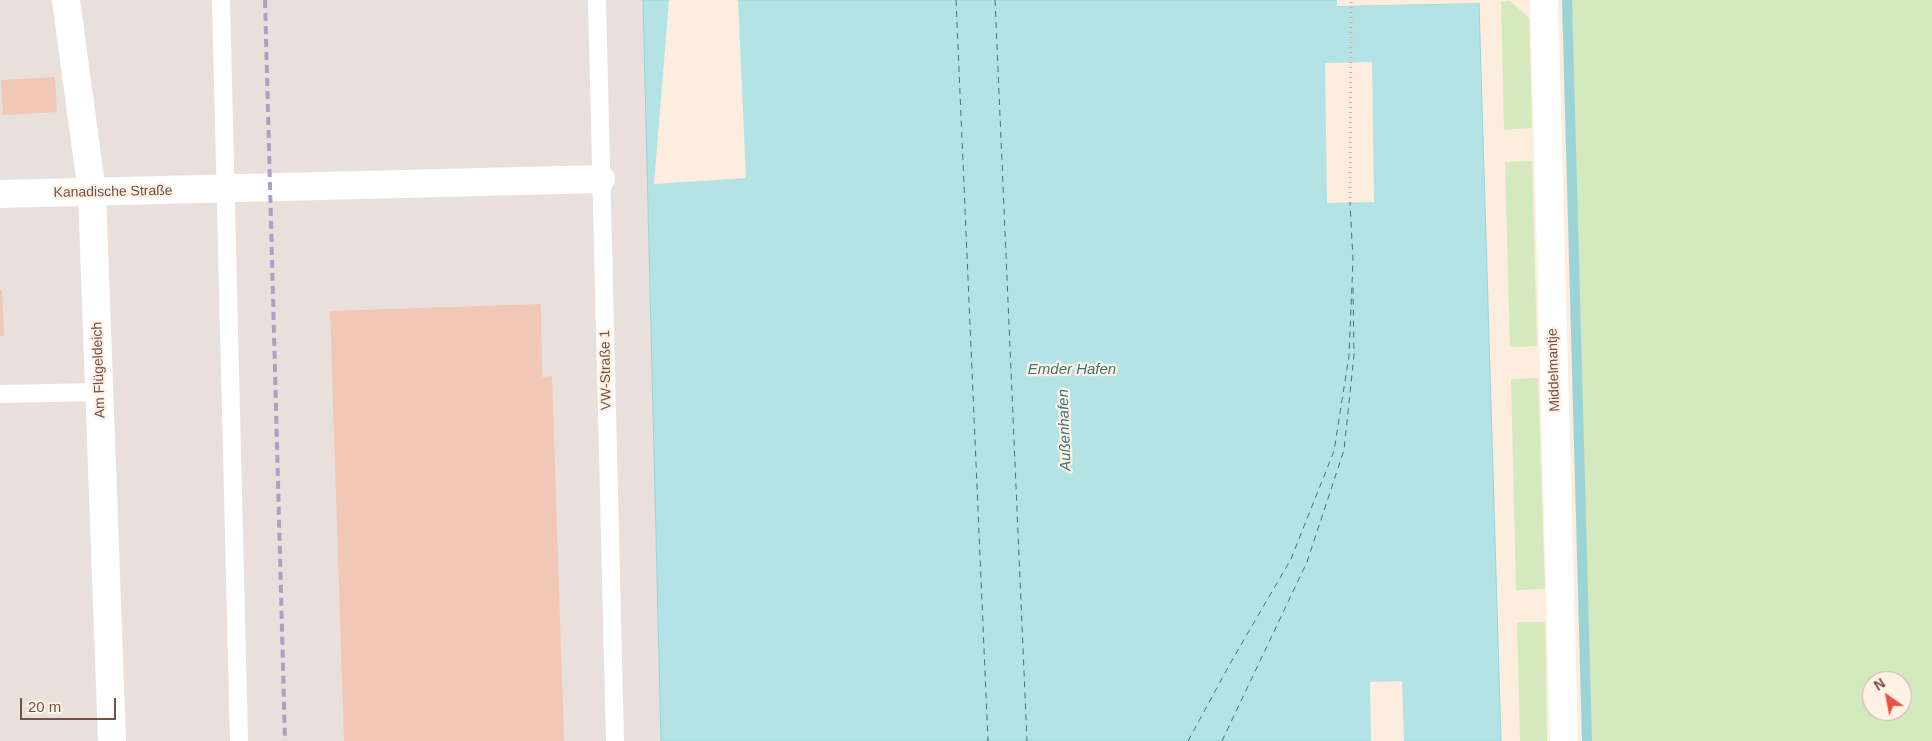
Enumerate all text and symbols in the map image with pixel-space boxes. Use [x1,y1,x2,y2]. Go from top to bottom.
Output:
street label: Kanadische Straße [53,183,173,201]
street label: Am Flügeldeich [89,321,109,419]
street label: Middelmantje [1544,328,1564,412]
street label: VW-Straße 1 [597,330,615,410]
water label: Emder Hafen [1028,361,1116,379]
water label: Außenhafen [1055,389,1075,471]
north arrow [1862,671,1912,721]
text: N [1871,675,1888,694]
scale bar [22,688,119,720]
text: 20 m [28,698,61,715]

